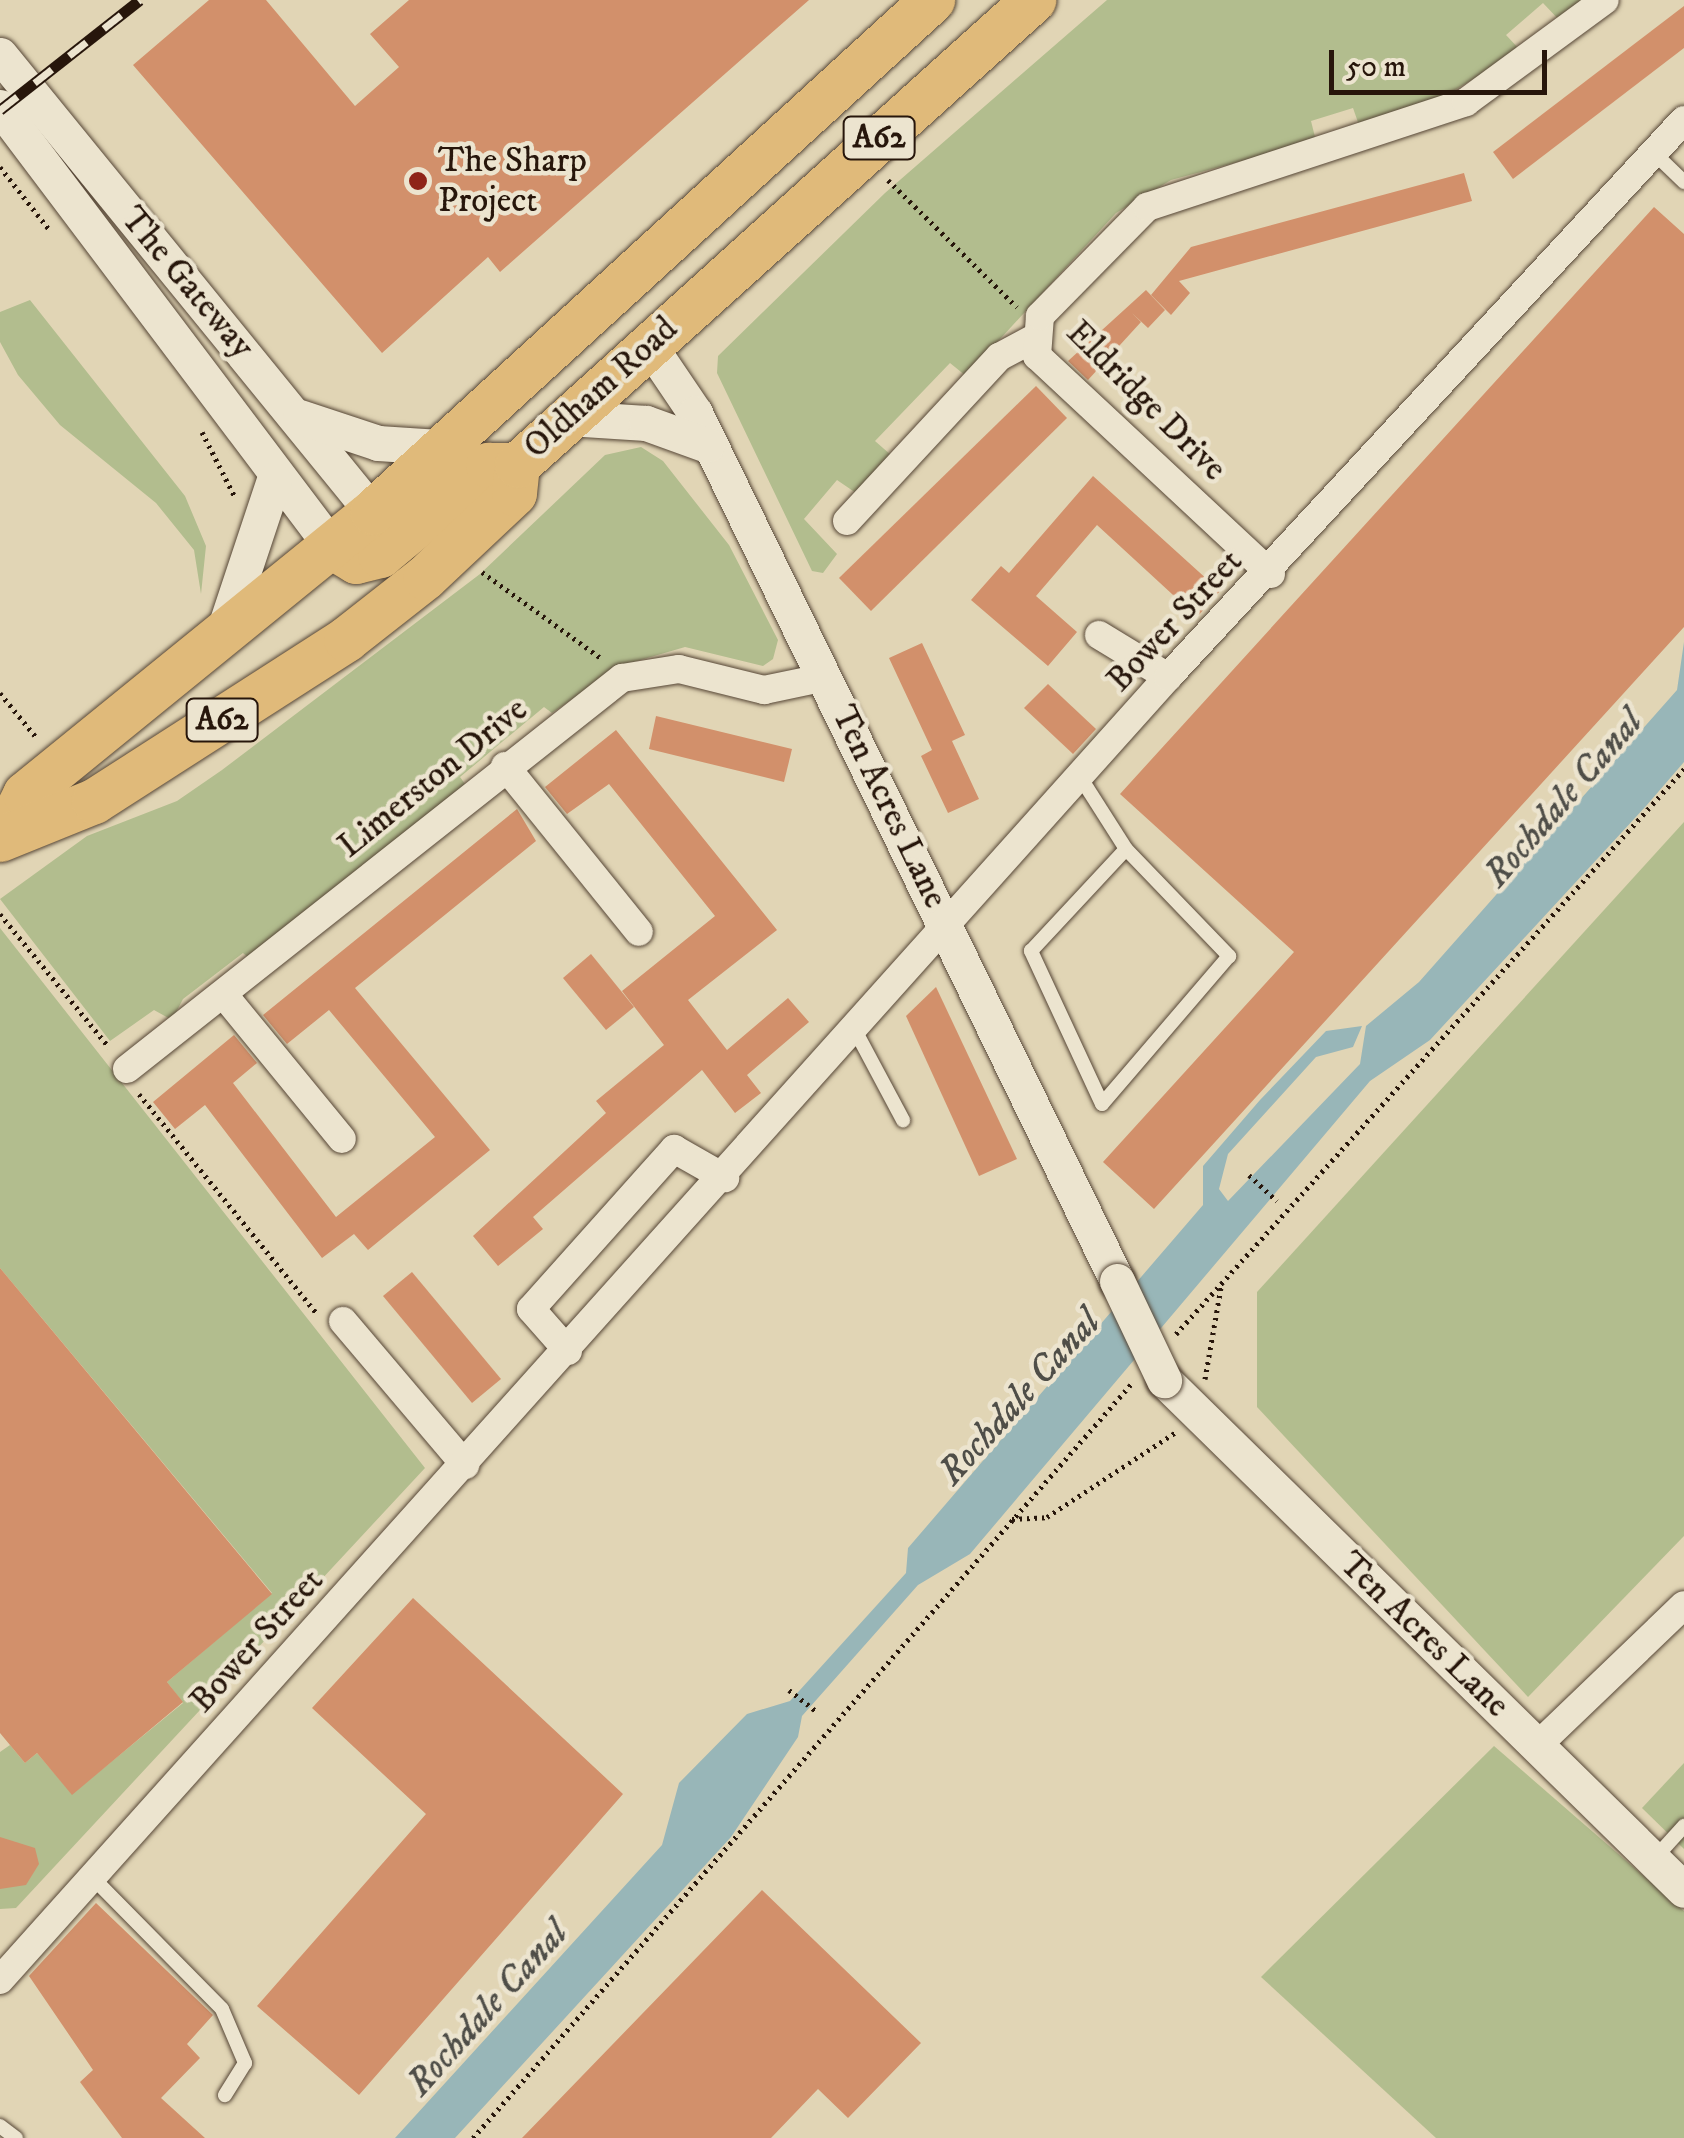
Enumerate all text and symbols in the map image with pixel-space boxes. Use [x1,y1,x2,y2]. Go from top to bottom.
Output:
scale bar [1334,30,1552,92]
text: 50 m [1346,49,1406,86]
road number: A62 [842,111,916,165]
place label: The Sharp Project [438,140,587,222]
marker: The Sharp Project [407,170,429,192]
street label: The Gateway [111,198,263,368]
street label: Oldham Road [516,308,686,468]
street label: Eldridge Drive [1057,312,1235,490]
street label: Bower Street [1099,541,1251,701]
street label: Limerston Drive [330,689,536,867]
road number: A62 [184,693,260,747]
street label: Ten Acres Lane [822,699,956,915]
water label: Rochdale Canal [1474,701,1654,897]
water label: Rochdale Canal [929,1301,1111,1495]
street label: Ten Acres Lane [1330,1543,1518,1727]
street label: Bower Street [181,1560,333,1722]
water label: Rochdale Canal [397,1912,579,2106]

